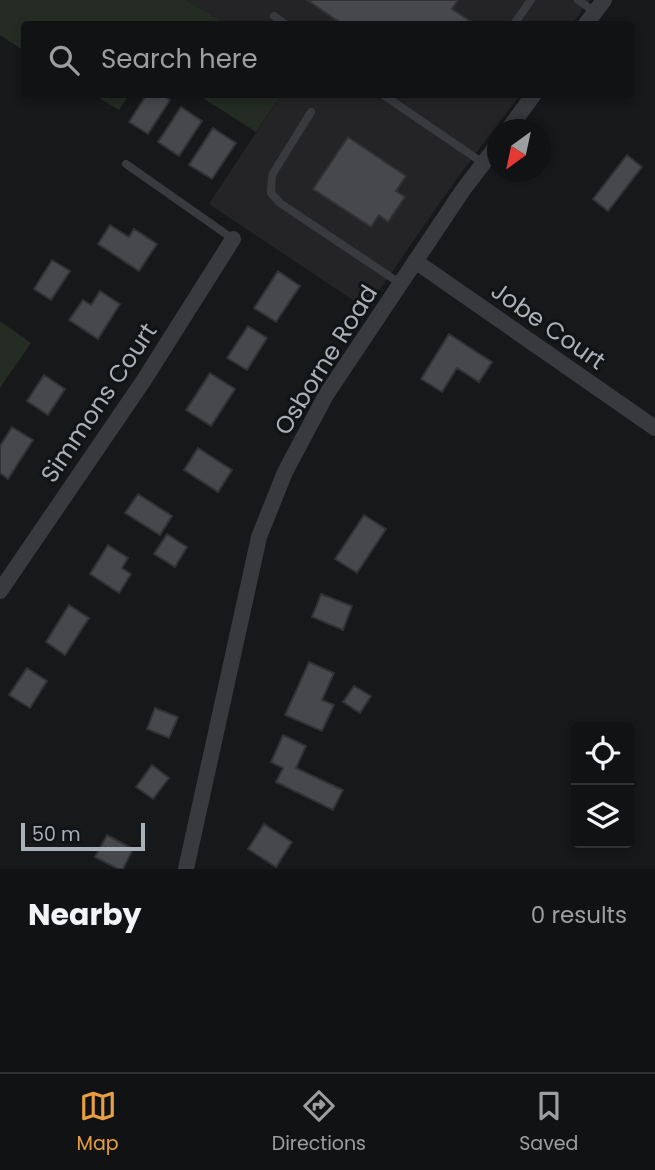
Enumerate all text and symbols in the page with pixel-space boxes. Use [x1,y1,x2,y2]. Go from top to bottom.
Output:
search box [21,21,634,98]
icon: search [45,41,83,79]
text: Search here [101,41,258,77]
north arrow [487,119,550,182]
street label: Jobe Court [485,274,612,377]
street label: Osborne Road [266,278,385,441]
street label: Simmons Court [33,316,164,489]
map controls [571,722,634,848]
button: locate [571,722,634,785]
button: layers [571,785,634,848]
scale bar [21,820,145,852]
text: 50 m [32,821,81,848]
text: Nearby [28,893,142,936]
text: 0 results [531,899,627,931]
tab: Map [77,1087,119,1158]
tab: Directions [272,1087,366,1158]
tab: Saved [519,1087,578,1158]

